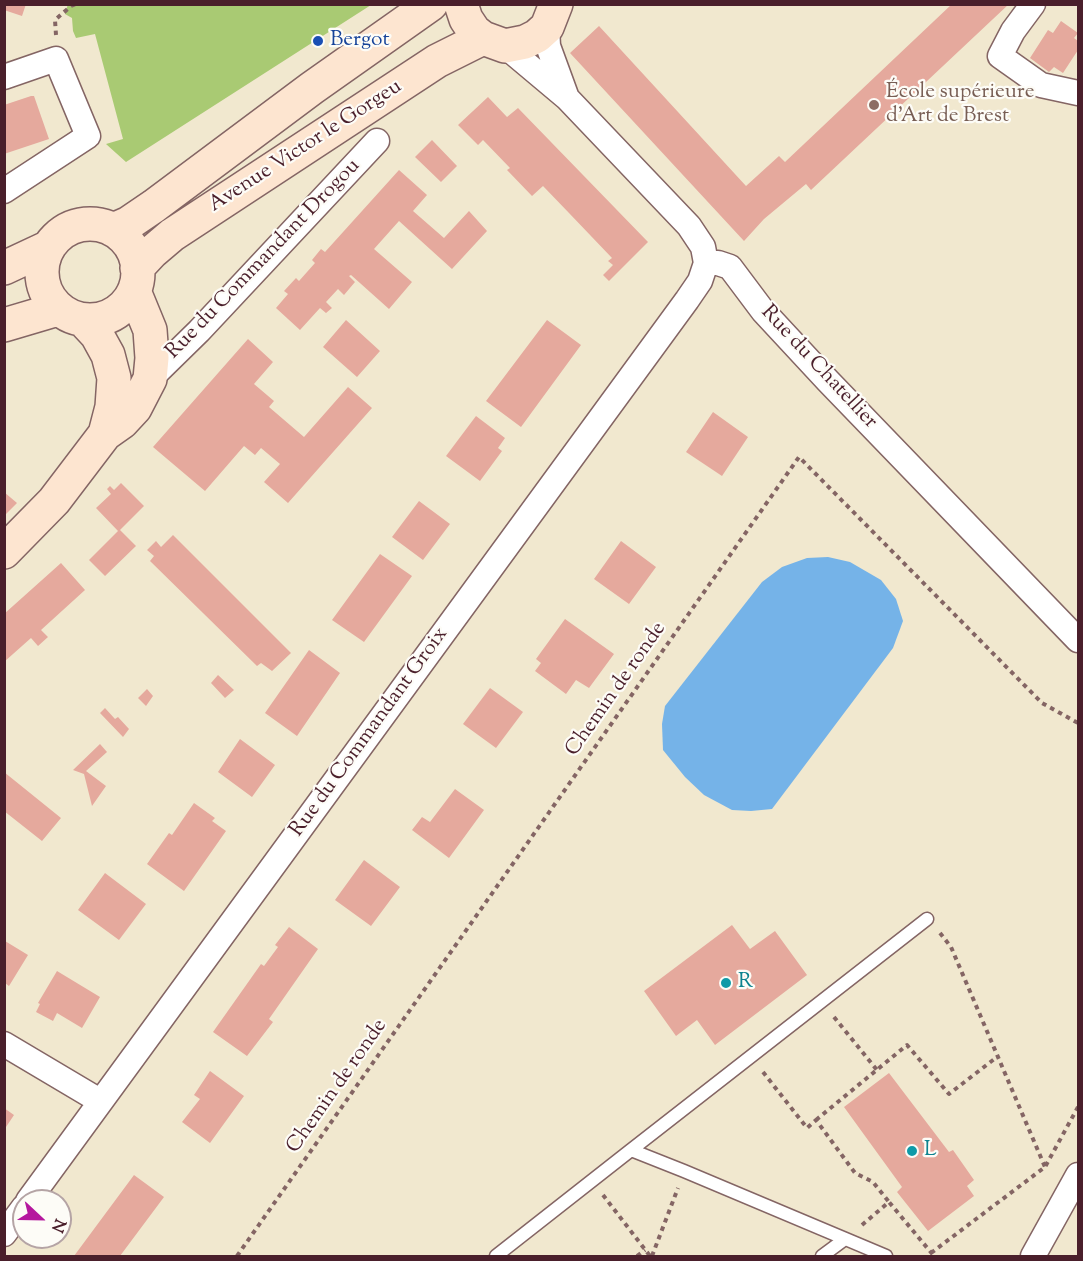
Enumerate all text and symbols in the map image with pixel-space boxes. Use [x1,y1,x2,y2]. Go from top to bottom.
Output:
place label: Bergot [330,28,390,54]
marker: Bergot [311,34,325,48]
street label: Avenue Victor le Gorgeu [205,75,407,219]
place label: École supérieure d'Art de Brest [886,80,1035,130]
marker: École supérieure d'Art de Brest [867,98,881,112]
street label: Rue du Commandant Drogou [162,155,366,365]
street label: Rue du Chatellier [754,301,882,435]
street label: Chemin de ronde [561,618,673,762]
street label: Rue du Commandant Groix [285,623,455,843]
place label: R [738,970,753,996]
marker: R [719,976,733,990]
street label: Chemin de ronde [282,1015,394,1159]
place label: L [924,1138,937,1164]
marker: L [905,1144,919,1158]
north arrow [12,1189,72,1249]
text: N [44,1215,70,1235]

